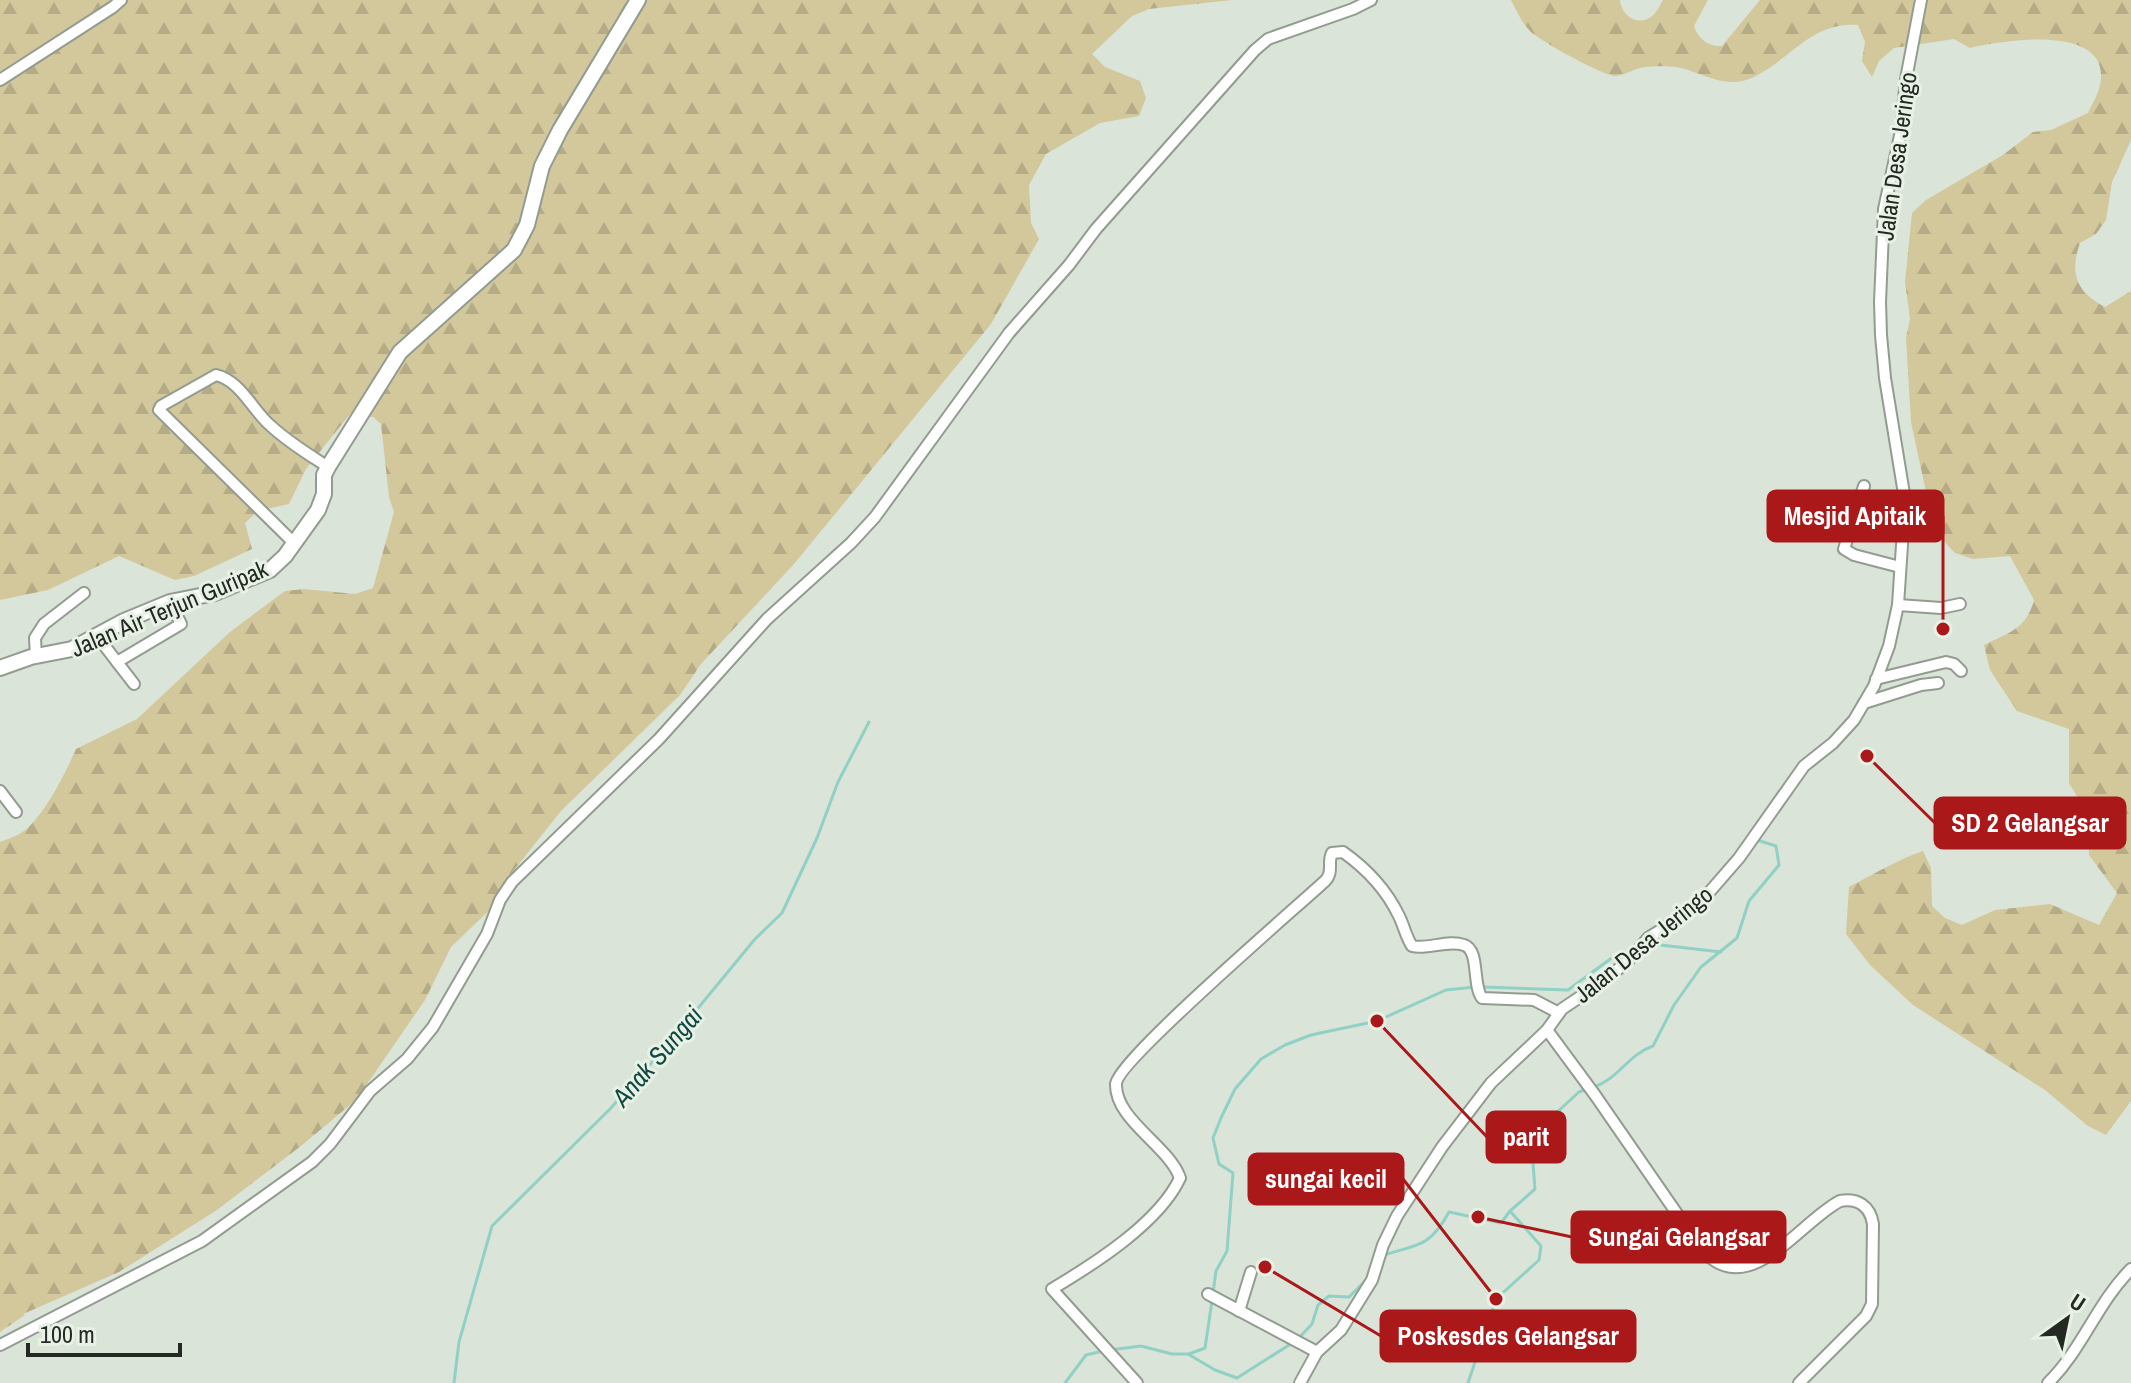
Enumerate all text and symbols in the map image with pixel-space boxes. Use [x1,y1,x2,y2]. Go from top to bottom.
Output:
street label: Jalan Desa Jeringo [1868,70,1924,242]
callout: Mesjid Apitaik [1768,491,1943,541]
text: Mesjid Apitaik [1784,498,1926,533]
street label: Jalan Air Terjun Guripak [66,552,272,664]
callout: SD 2 Gelangsar [1935,798,2125,848]
text: SD 2 Gelangsar [1951,805,2110,840]
street label: Jalan Desa Jeringo [1567,878,1719,1010]
water label: Anak Sungai [603,998,710,1114]
callout: parit [1487,1112,1565,1162]
text: parit [1503,1119,1549,1154]
callout: sungai kecil [1249,1154,1403,1204]
text: sungai kecil [1265,1161,1387,1196]
callout: Sungai Gelangsar [1572,1212,1785,1262]
text: Sungai Gelangsar [1588,1219,1770,1254]
north arrow [2027,1279,2107,1359]
text: U [2064,1286,2092,1318]
scale bar [28,1307,180,1357]
callout: Poskesdes Gelangsar [1381,1311,1635,1361]
text: 100 m [40,1318,95,1350]
text: Poskesdes Gelangsar [1397,1318,1620,1353]

